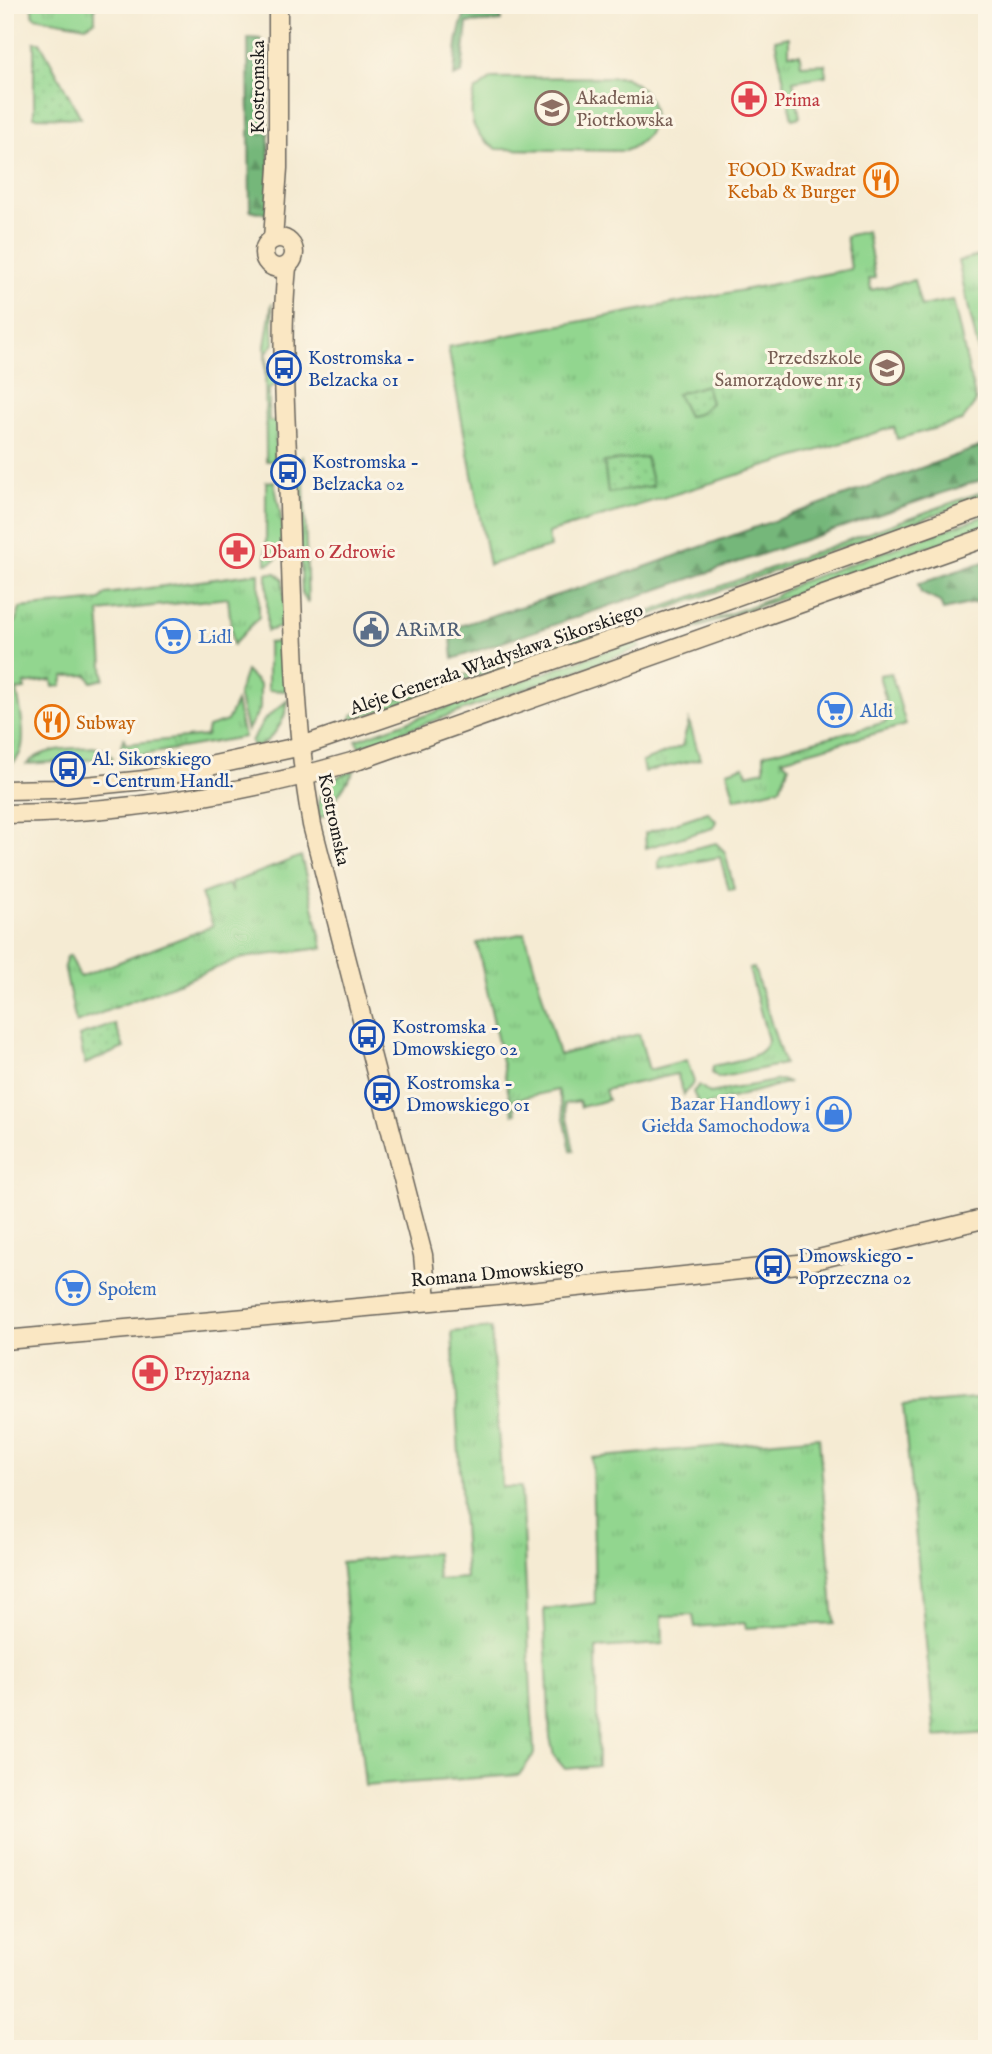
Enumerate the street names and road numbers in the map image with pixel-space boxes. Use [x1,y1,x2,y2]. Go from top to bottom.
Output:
street label: Kostromska [247,39,271,134]
street label: Aleje Generała Władysława Sikorskiego [346,598,647,722]
street label: Kostromska [312,771,355,869]
street label: Romana Dmowskiego [410,1254,585,1294]

